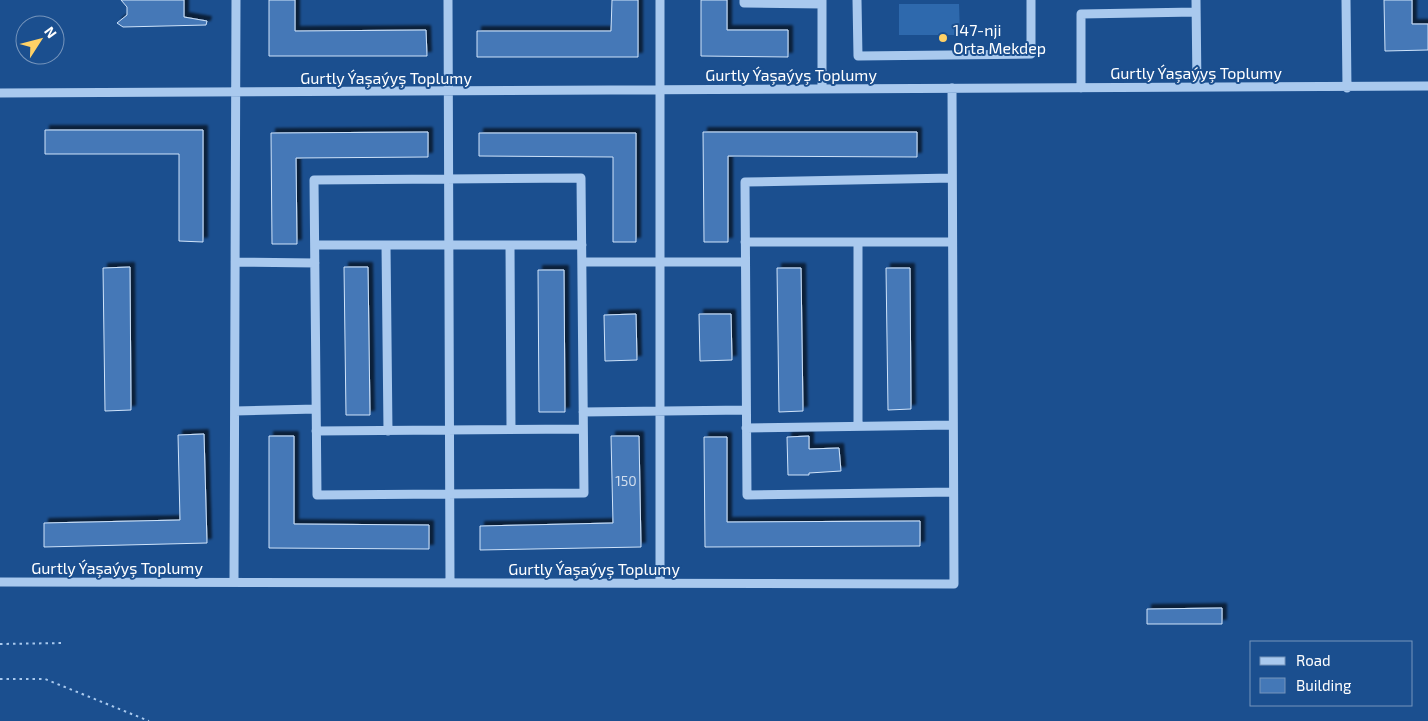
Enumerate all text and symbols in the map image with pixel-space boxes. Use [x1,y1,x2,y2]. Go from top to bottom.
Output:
north arrow [15,15,65,65]
place label: 147-nji Orta Mekdep [953,20,1046,57]
text: N [41,23,61,41]
marker: 147-nji Orta Mekdep [937,32,949,44]
street label: Gurtly Ýaşaýyş Toplumy [1110,63,1282,83]
street label: Gurtly Ýaşaýyş Toplumy [705,65,877,85]
street label: Gurtly Ýaşaýyş Toplumy [300,68,472,88]
house number: 150 [615,472,637,489]
street label: Gurtly Ýaşaýyş Toplumy [31,558,203,578]
street label: Gurtly Ýaşaýyş Toplumy [508,559,680,579]
legend [1250,641,1413,706]
text: Road [1296,651,1331,669]
text: Building [1296,676,1352,694]

